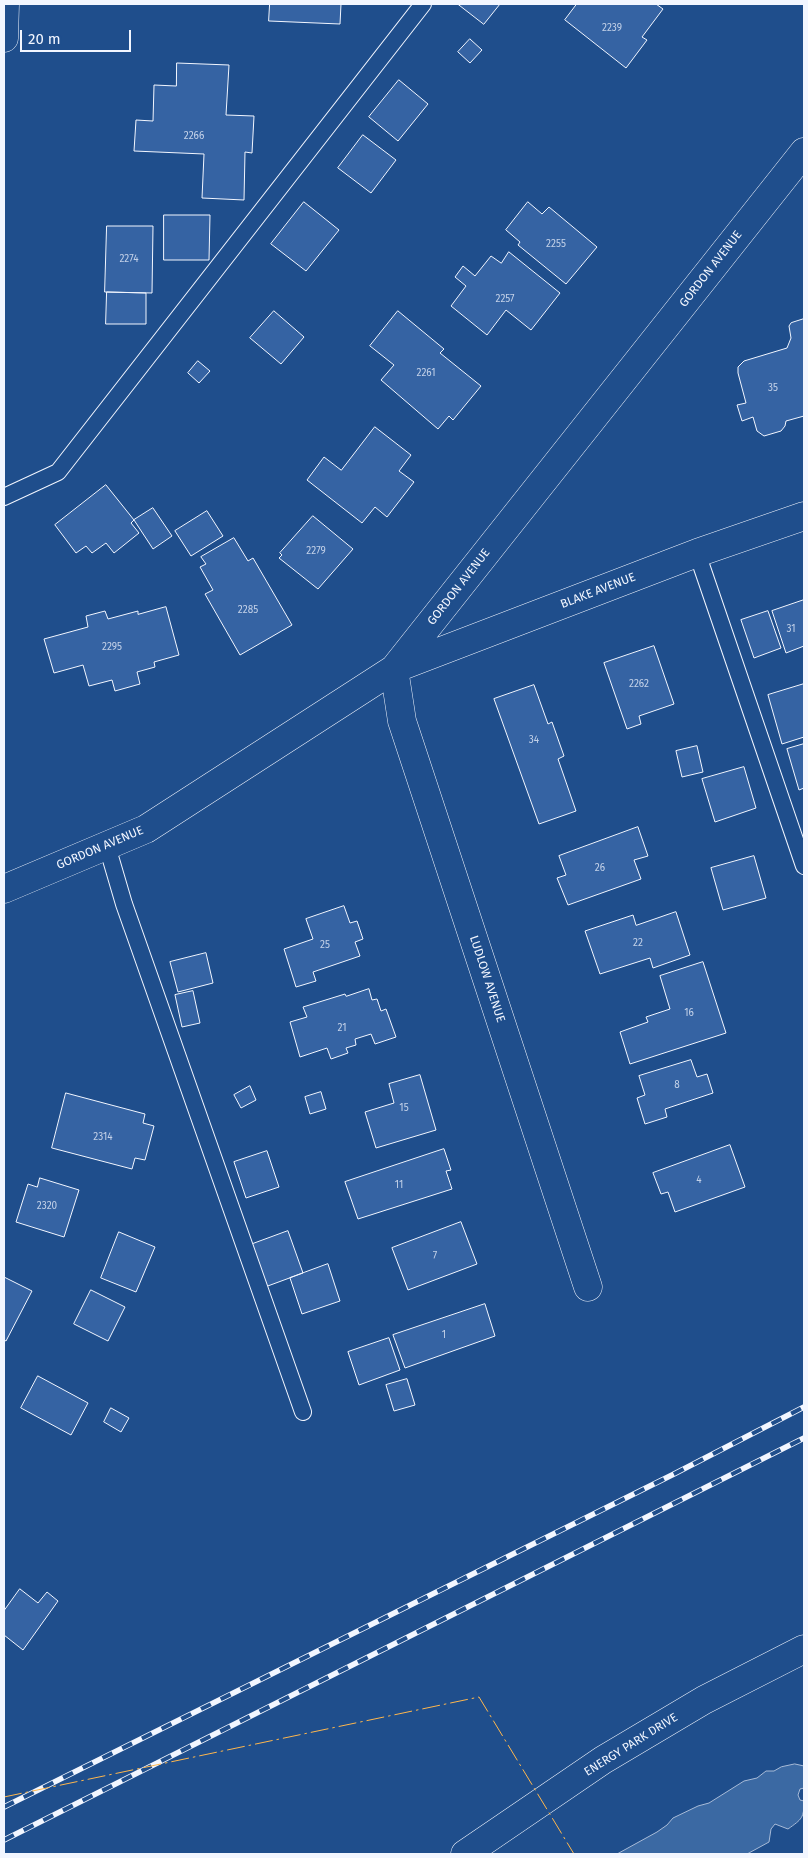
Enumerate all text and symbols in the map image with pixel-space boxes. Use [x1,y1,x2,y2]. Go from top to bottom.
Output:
scale bar [22,20,134,52]
house number: 2239 [602,22,622,34]
text: 20 m [28,30,61,48]
house number: 2266 [184,130,204,142]
street label: GORDON AVENUE [677,228,745,310]
house number: 2255 [546,238,566,250]
house number: 2274 [119,253,139,265]
house number: 2257 [495,293,515,305]
house number: 2261 [416,367,436,379]
house number: 35 [768,382,778,394]
house number: 2279 [306,545,326,557]
street label: GORDON AVENUE [425,546,493,628]
street label: BLAKE AVENUE [558,570,638,612]
house number: 2285 [238,604,258,616]
house number: 31 [786,623,796,635]
house number: 2295 [102,641,122,653]
house number: 2262 [629,678,649,690]
house number: 34 [529,734,539,746]
street label: GORDON AVENUE [54,823,146,873]
house number: 26 [595,862,605,874]
street label: LUDLOW AVENUE [466,934,508,1024]
house number: 22 [633,937,643,949]
house number: 25 [320,939,330,951]
house number: 16 [684,1007,694,1019]
house number: 21 [337,1022,347,1034]
house number: 8 [674,1079,680,1091]
house number: 15 [399,1102,409,1114]
house number: 2314 [93,1131,113,1143]
house number: 4 [696,1174,702,1186]
house number: 11 [395,1179,403,1191]
house number: 2320 [37,1200,57,1212]
house number: 7 [433,1250,437,1262]
house number: 1 [442,1329,446,1341]
street label: ENERGY PARK DRIVE [582,1710,680,1780]

